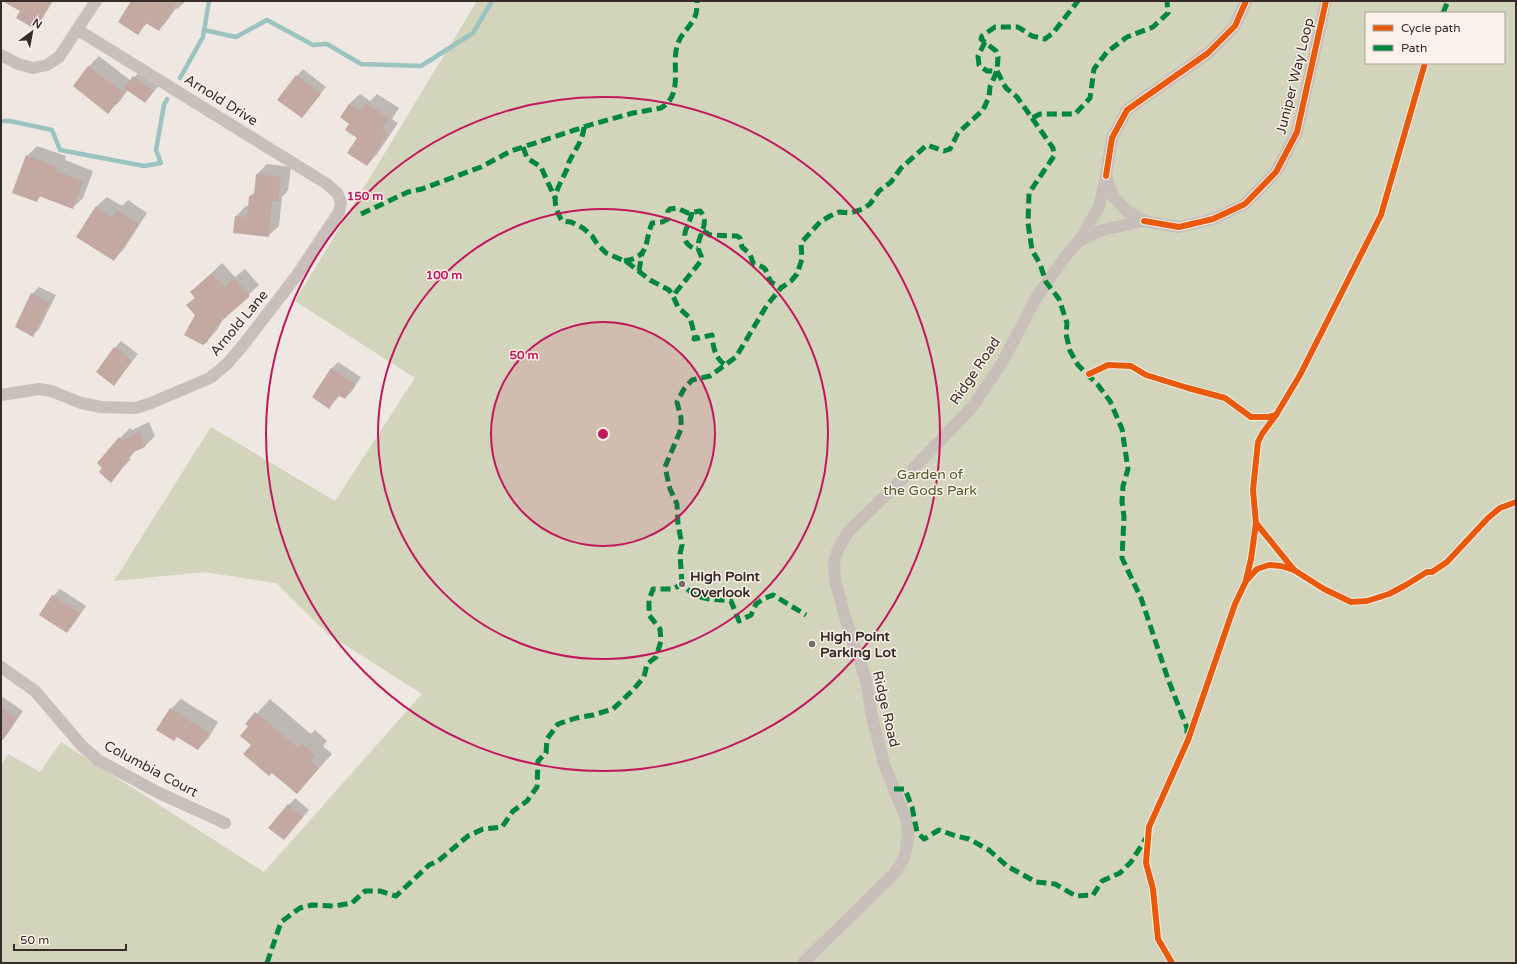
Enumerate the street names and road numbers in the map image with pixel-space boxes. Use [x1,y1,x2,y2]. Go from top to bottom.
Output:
street label: Juniper Way Loop [1272,16,1318,136]
street label: Arnold Drive [181,71,261,129]
street label: Arnold Lane [206,286,272,360]
street label: Ridge Road [946,334,1004,408]
street label: Ridge Road [869,669,903,749]
street label: Columbia Court [101,737,201,801]

